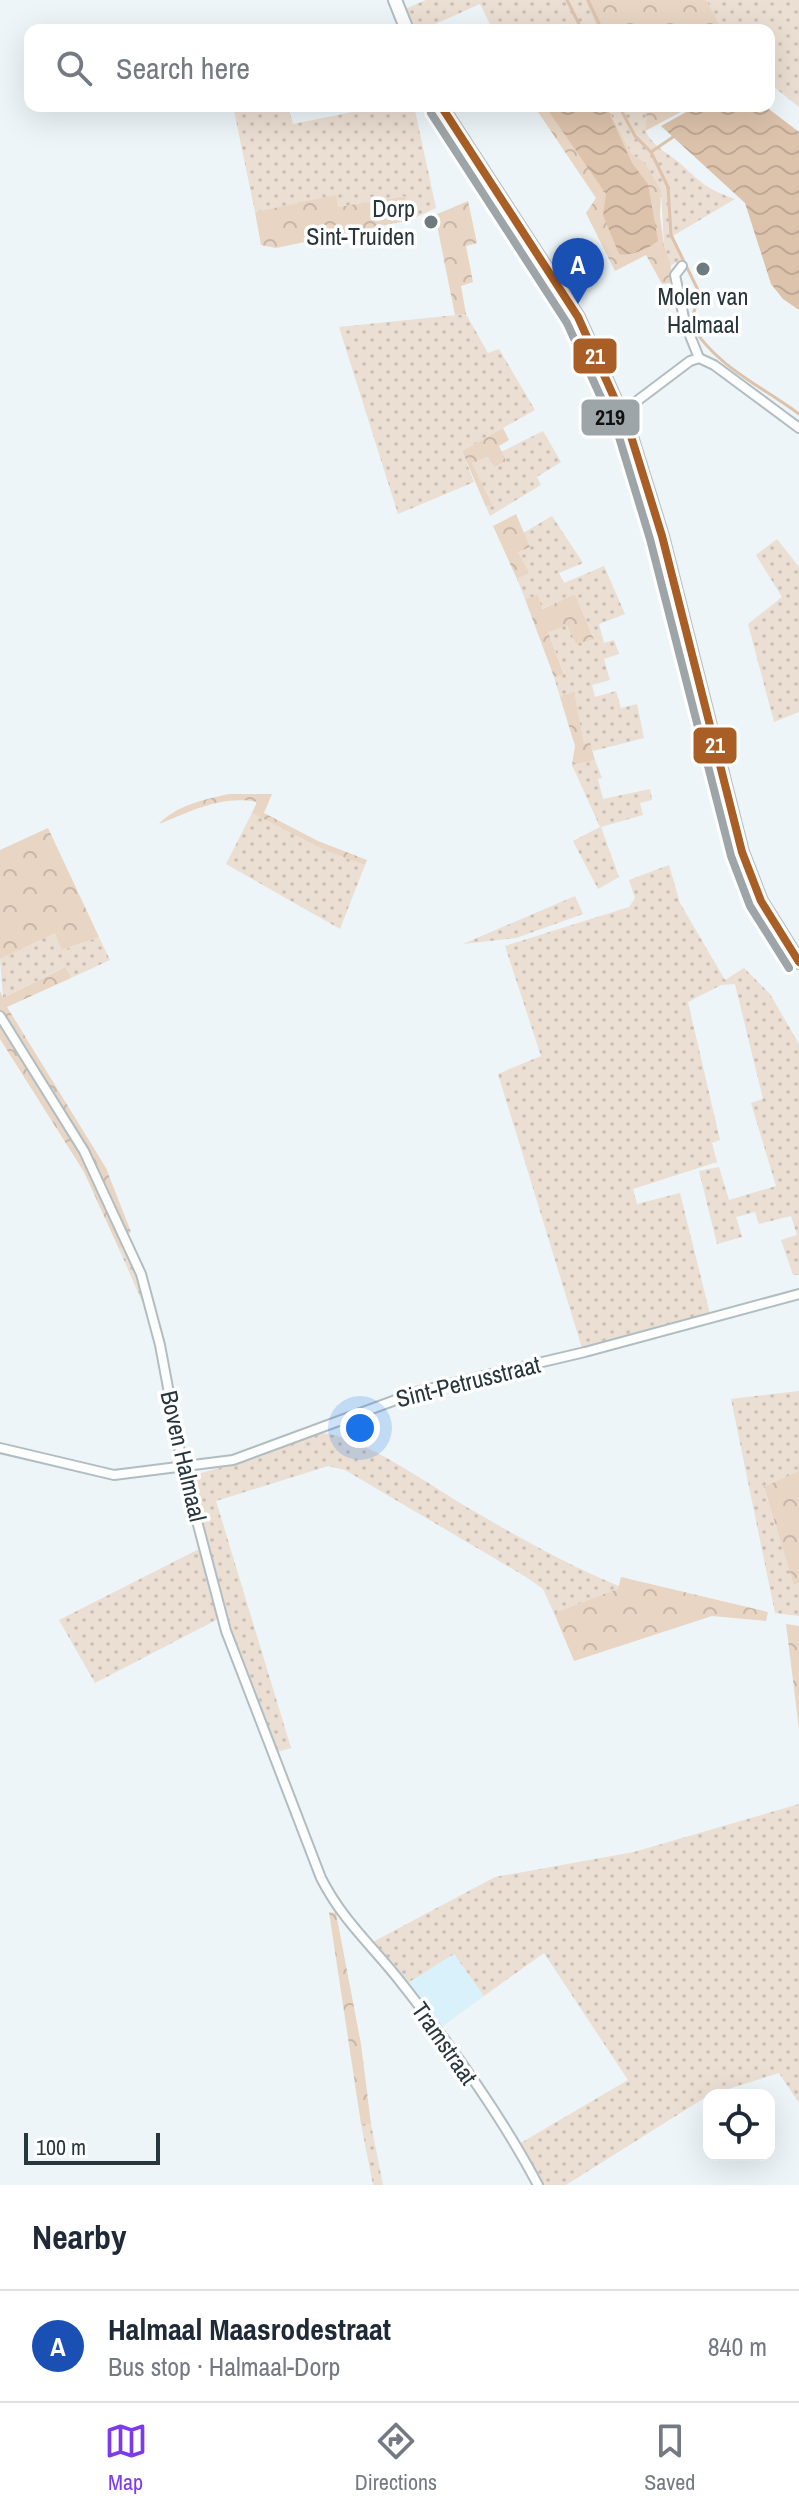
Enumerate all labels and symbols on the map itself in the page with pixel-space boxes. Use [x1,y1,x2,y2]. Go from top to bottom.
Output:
place label: Dorp Sint-Truiden [306,192,415,252]
marker: Dorp Sint-Truiden [422,213,440,231]
pin: A [552,238,604,304]
marker: Molen van Halmaal [694,260,712,278]
place label: Molen van Halmaal [658,280,748,340]
line badge: 21 [572,337,618,375]
text: 21 [585,341,606,371]
line badge: 219 [580,398,641,437]
text: 219 [595,402,625,432]
line badge: 21 [692,726,738,765]
text: 21 [705,730,726,760]
street label: Sint-Petrusstraat [392,1347,544,1414]
street label: Boven Halmaal [153,1387,215,1525]
your location [340,1408,380,1448]
street label: Tramstraat [405,1995,485,2091]
scale bar [24,2129,160,2165]

